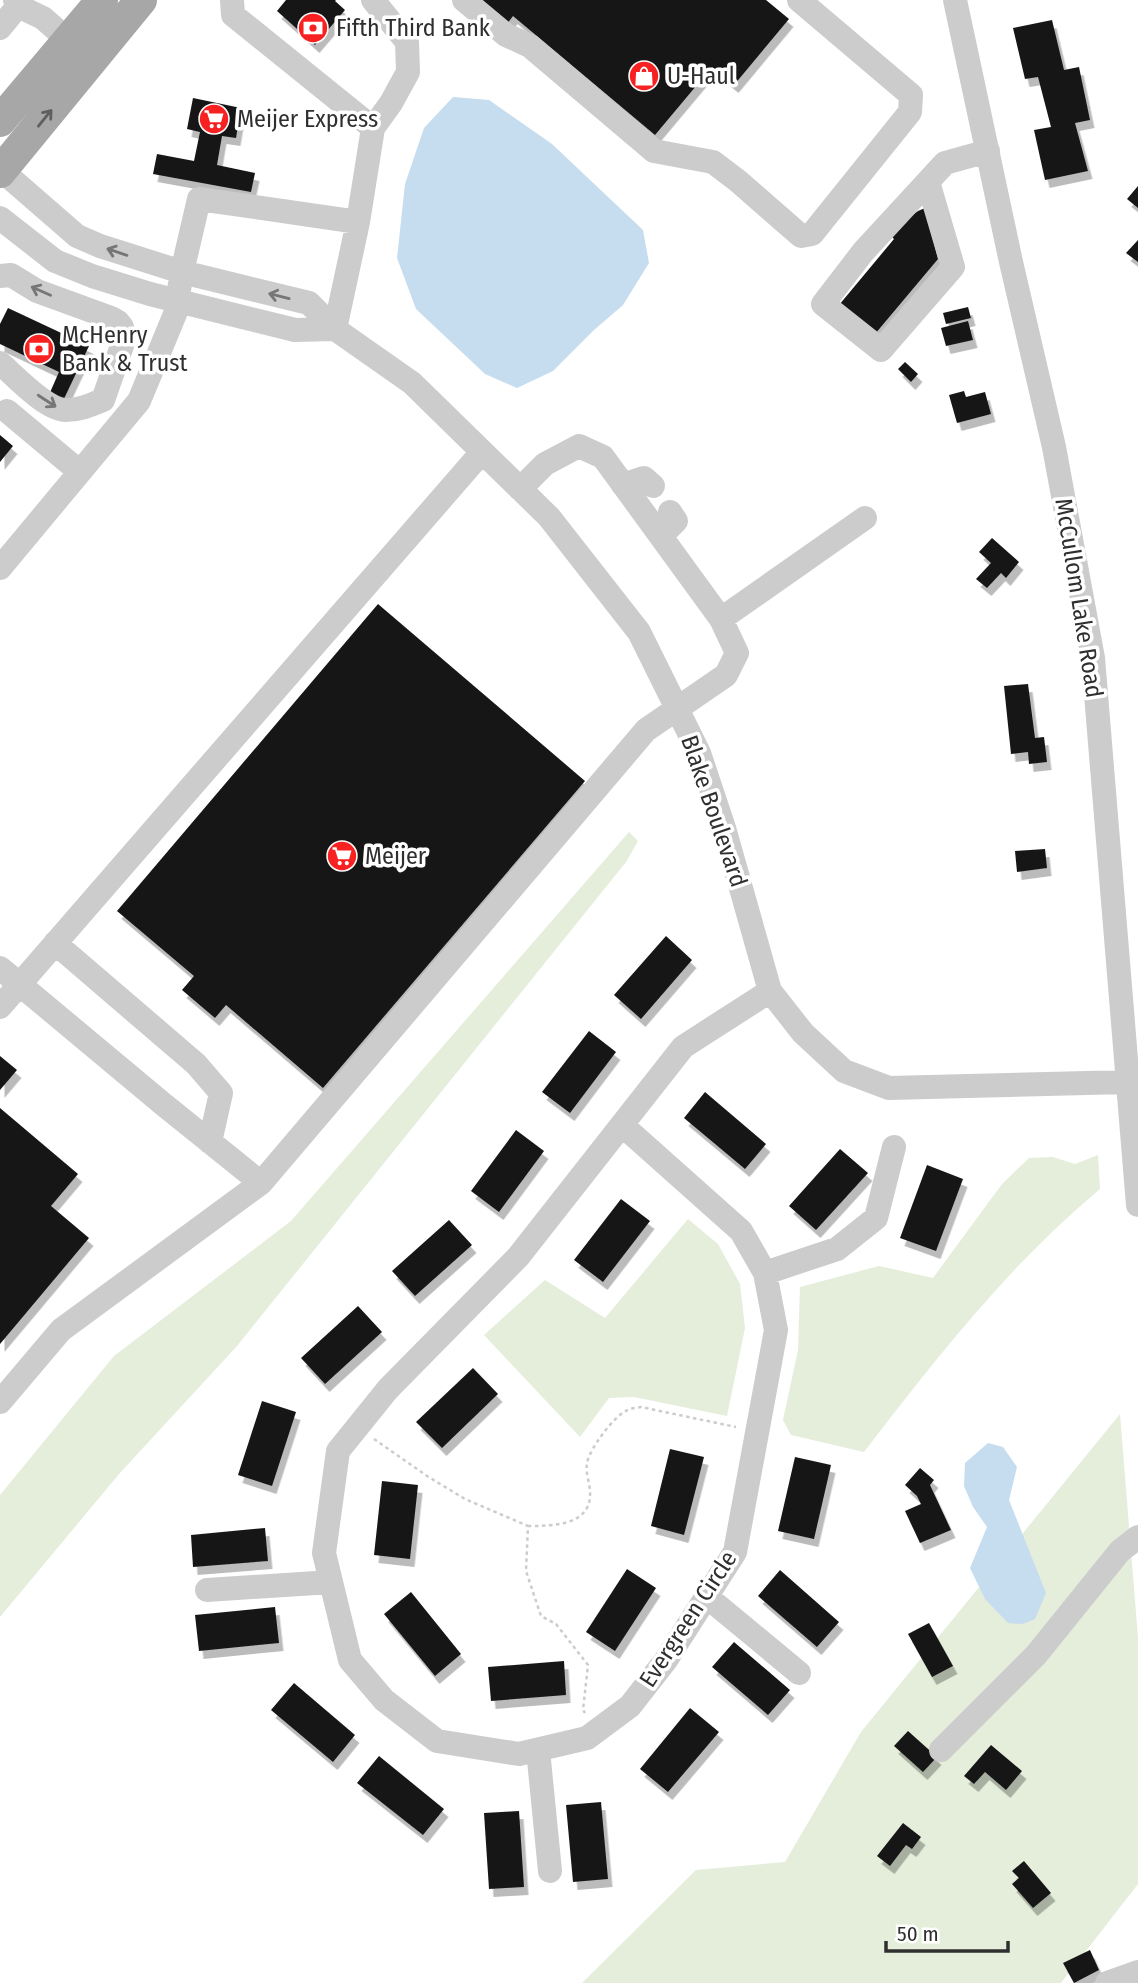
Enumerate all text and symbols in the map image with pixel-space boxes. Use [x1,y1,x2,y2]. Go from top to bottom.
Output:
bank icon: Fifth Third Bank [296,11,330,45]
place label: Fifth Third Bank [336,14,491,42]
shop icon: U-Haul [627,59,661,93]
place label: U-Haul [667,62,735,90]
supermarket icon: Meijer Express [197,102,231,136]
place label: Meijer Express [237,105,378,133]
one-way arrow [37,109,52,127]
one-way arrow [106,245,128,257]
one-way arrow [31,284,52,297]
one-way arrow [268,289,291,302]
place label: McHenry Bank & Trust [62,321,188,377]
bank icon: McHenry Bank & Trust [22,332,56,366]
one-way arrow [37,394,56,409]
street label: McCullom Lake Road [1049,496,1109,700]
street label: Blake Boulevard [675,731,753,891]
supermarket icon: Meijer [325,839,359,873]
place label: Meijer [365,842,427,870]
street label: Evergreen Circle [634,1546,742,1692]
scale bar [886,1910,1009,1954]
text: 50 m [897,1921,939,1947]

